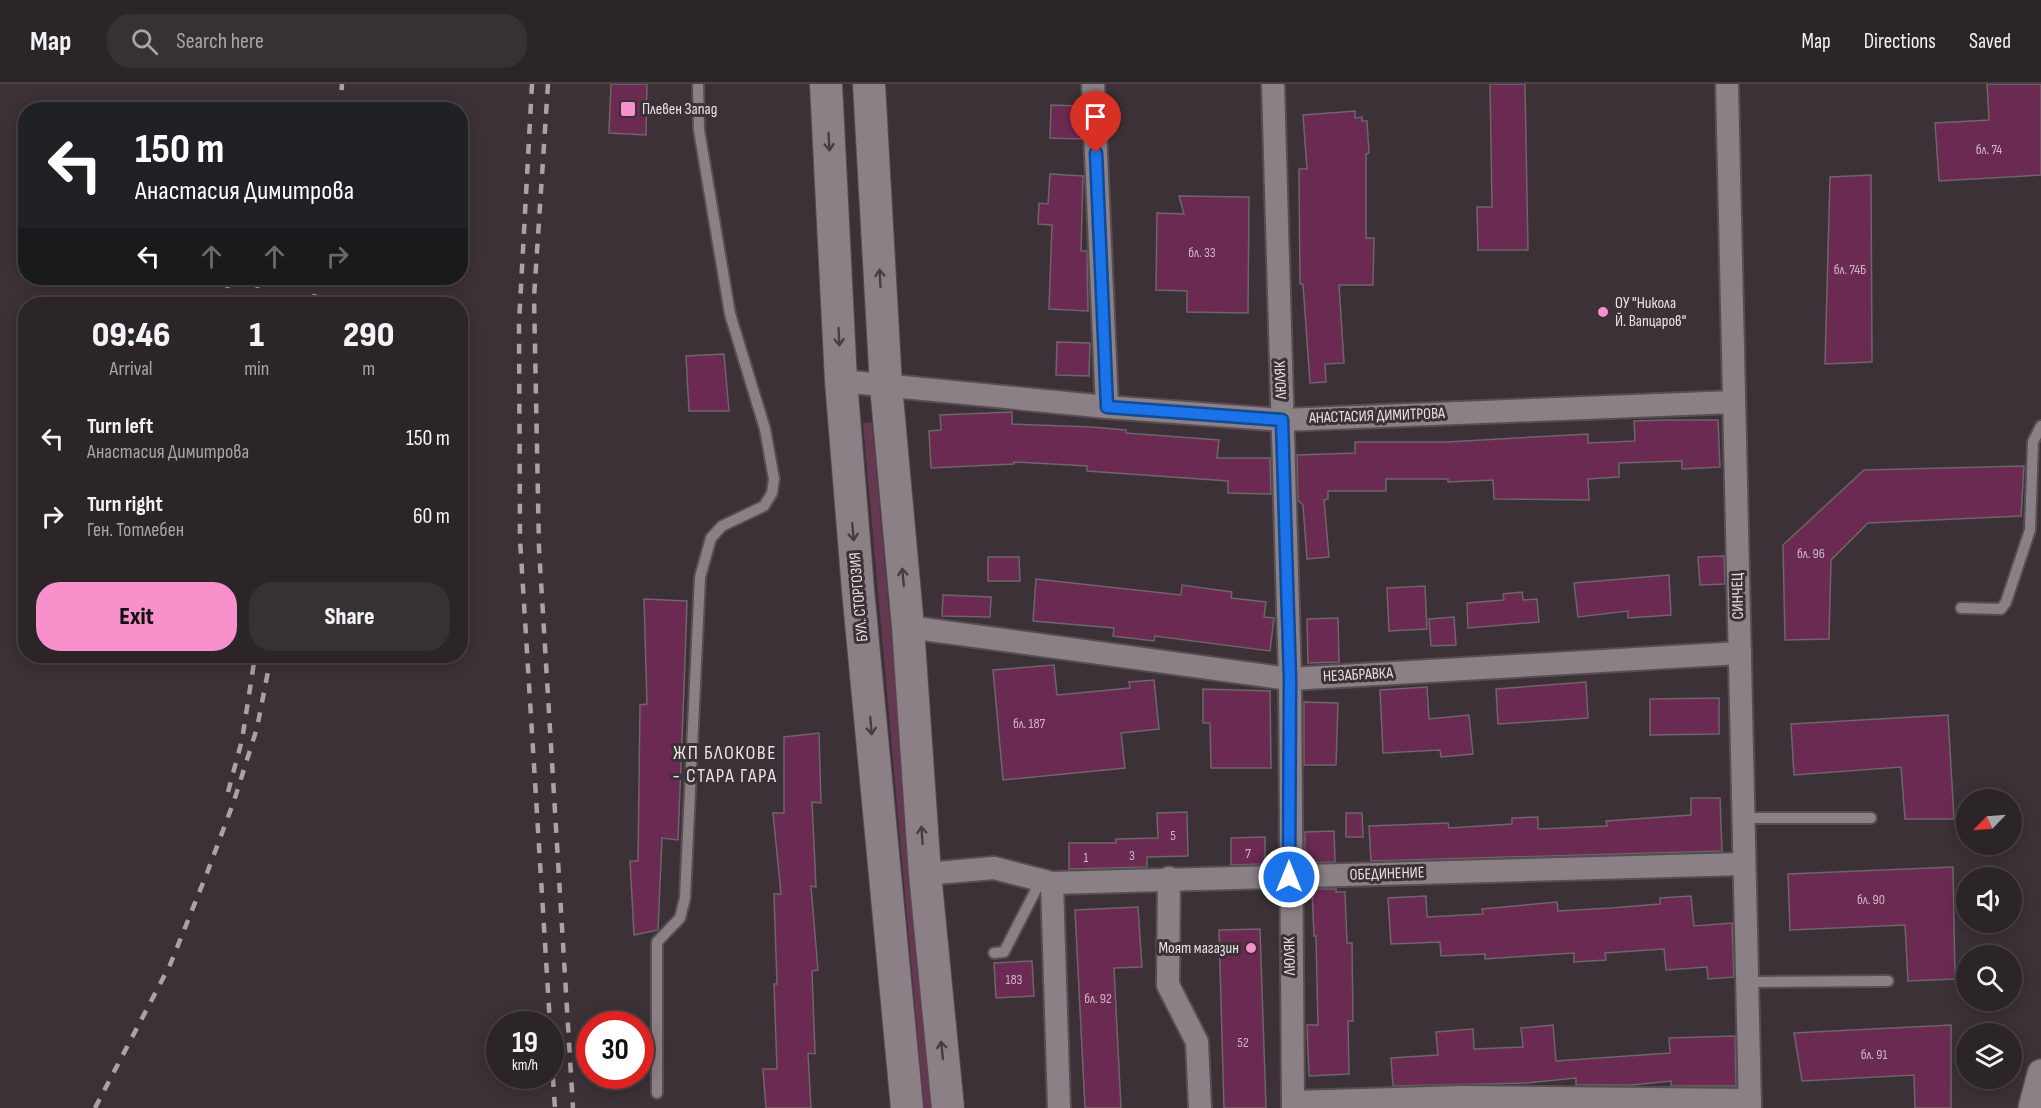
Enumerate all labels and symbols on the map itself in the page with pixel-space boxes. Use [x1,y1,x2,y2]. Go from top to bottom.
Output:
pin [1070,91,1121,153]
marker: Плевен Запад [619,100,637,118]
place label: Плевен Запад [642,100,717,119]
one-way arrow [823,132,834,152]
house number: бл. 74 [1976,141,2002,158]
house number: бл. 33 [1188,244,1216,261]
house number: бл. 74Б [1834,261,1866,278]
one-way arrow [874,269,885,289]
place label: ОУ "Никола Й. Вапцаров" [1615,294,1686,331]
marker: ОУ "Никола Й. Вапцаров" [1596,305,1610,319]
one-way arrow [834,327,845,347]
street label: ЛЮЛЯК [1271,360,1291,401]
street label: АНАСТАСИЯ ДИМИТРОВА [1308,404,1445,428]
one-way arrow [848,521,859,541]
house number: бл. 96 [1797,545,1825,562]
street label: БУЛ. СТОРГОЗИЯ [846,551,872,643]
one-way arrow [897,568,908,588]
street label: СИНЧЕЦ [1728,573,1748,619]
street label: НЕЗАБРАВКА [1322,664,1394,686]
one-way arrow [866,715,877,735]
house number: бл. 187 [1013,715,1045,732]
district label: ЖП БЛОКОВЕ - СТАРА ГАРА [672,741,778,788]
north arrow [1956,789,2022,855]
one-way arrow [916,825,927,845]
house number: 5 [1170,827,1176,844]
house number: 7 [1245,845,1251,862]
position arrow [1257,845,1321,909]
house number: 3 [1129,847,1135,864]
house number: 1 [1084,849,1089,866]
street label: ОБЕДИНЕНИЕ [1349,863,1425,885]
house number: бл. 90 [1857,891,1885,908]
street label: ЛЮЛЯК [1280,936,1300,976]
place label: Моят магазин [1159,939,1239,958]
marker: Моят магазин [1244,941,1258,955]
house number: 183 [1006,971,1023,988]
house number: бл. 92 [1084,990,1112,1007]
speed limit sign: 30 [576,1011,654,1089]
house number: 52 [1237,1034,1249,1051]
one-way arrow [936,1040,947,1060]
house number: бл. 91 [1861,1046,1887,1063]

